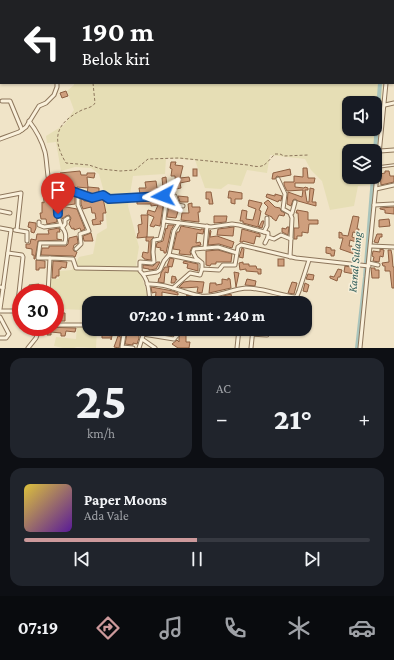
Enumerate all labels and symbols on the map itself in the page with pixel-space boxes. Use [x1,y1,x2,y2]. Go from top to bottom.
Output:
pin [41,173,75,214]
position arrow [142,175,184,217]
water label: Kanal Sulang [345,230,365,293]
speed limit sign: 30 [12,284,64,336]

